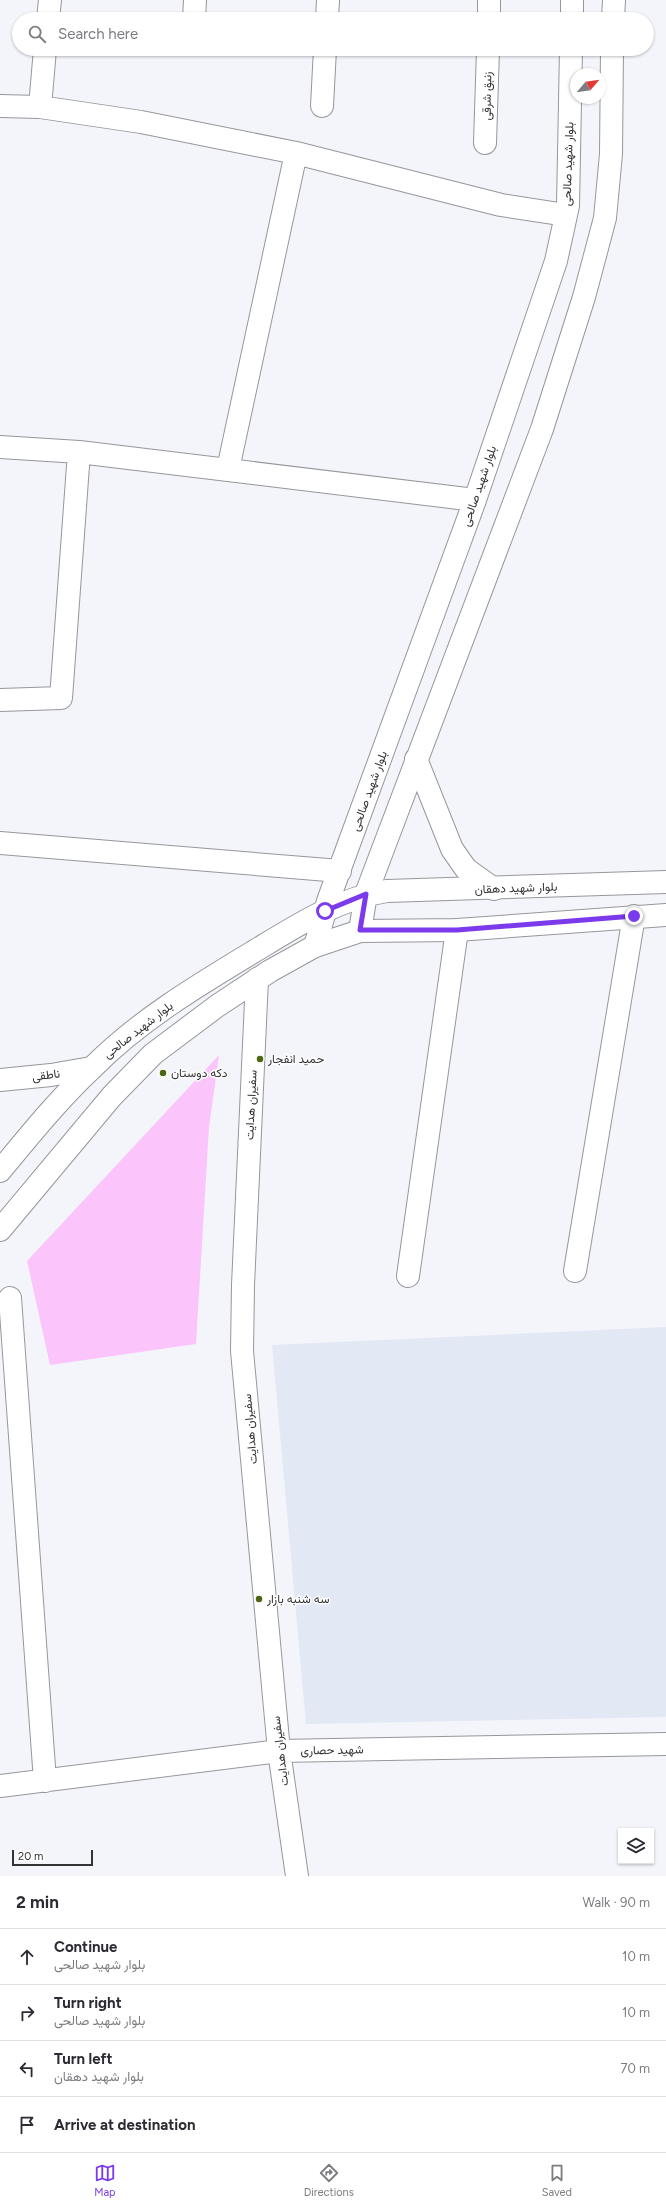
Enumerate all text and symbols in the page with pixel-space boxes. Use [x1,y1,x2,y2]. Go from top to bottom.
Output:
search box [12,12,654,56]
icon: search [26,23,48,45]
text: Search here [58,25,138,43]
north arrow [570,68,606,104]
street label: زنبق شرقی [480,71,495,121]
street label: بلوار شهید صالحی [560,122,577,206]
street label: بلوار شهید صالحی [459,444,500,528]
street label: بلوار شهید صالحی [348,749,391,833]
street label: بلوار شهید دهقان [474,880,558,897]
route start [316,902,334,920]
route end [625,907,643,925]
street label: بلوار شهید صالحی [100,999,176,1062]
place label: حمید انفجار [267,1052,324,1067]
marker: حمید انفجار [255,1054,265,1064]
street label: ناطقی [31,1066,61,1085]
place label: دکه دوستان [171,1066,228,1081]
marker: دکه دوستان [158,1068,168,1078]
street label: سفیران هدایت [242,1070,261,1141]
street label: سفیران هدایت [240,1393,261,1465]
place label: سه شنبه بازار [266,1592,329,1607]
marker: سه شنبه بازار [254,1594,264,1604]
street label: سفیران هدایت [269,1715,292,1787]
street label: شهید حصاری [300,1742,364,1759]
map controls [618,1828,654,1864]
button: layers [618,1828,654,1864]
scale bar [12,1848,93,1867]
text: 20 m [18,1850,43,1863]
text: 2 min [16,1892,59,1912]
text: Walk · 90 m [583,1895,650,1910]
text: Continue [54,1938,117,1956]
icon: ahead [16,1946,38,1968]
text: 10 m [622,1949,650,1964]
text: بلوار شهید صالحی [54,1957,145,1972]
text: Turn right [54,1994,122,2012]
icon: right [16,2002,38,2024]
text: 10 m [622,2005,650,2020]
text: بلوار شهید صالحی [54,2013,145,2028]
text: Turn left [54,2050,112,2068]
icon: left [16,2058,38,2080]
text: 70 m [620,2061,650,2076]
text: بلوار شهید دهقان [54,2069,144,2084]
icon: arrive [16,2114,38,2136]
text: Arrive at destination [54,2116,195,2134]
tab: Map [94,2162,116,2199]
tab: Directions [304,2162,354,2199]
tab: Saved [542,2162,572,2199]

